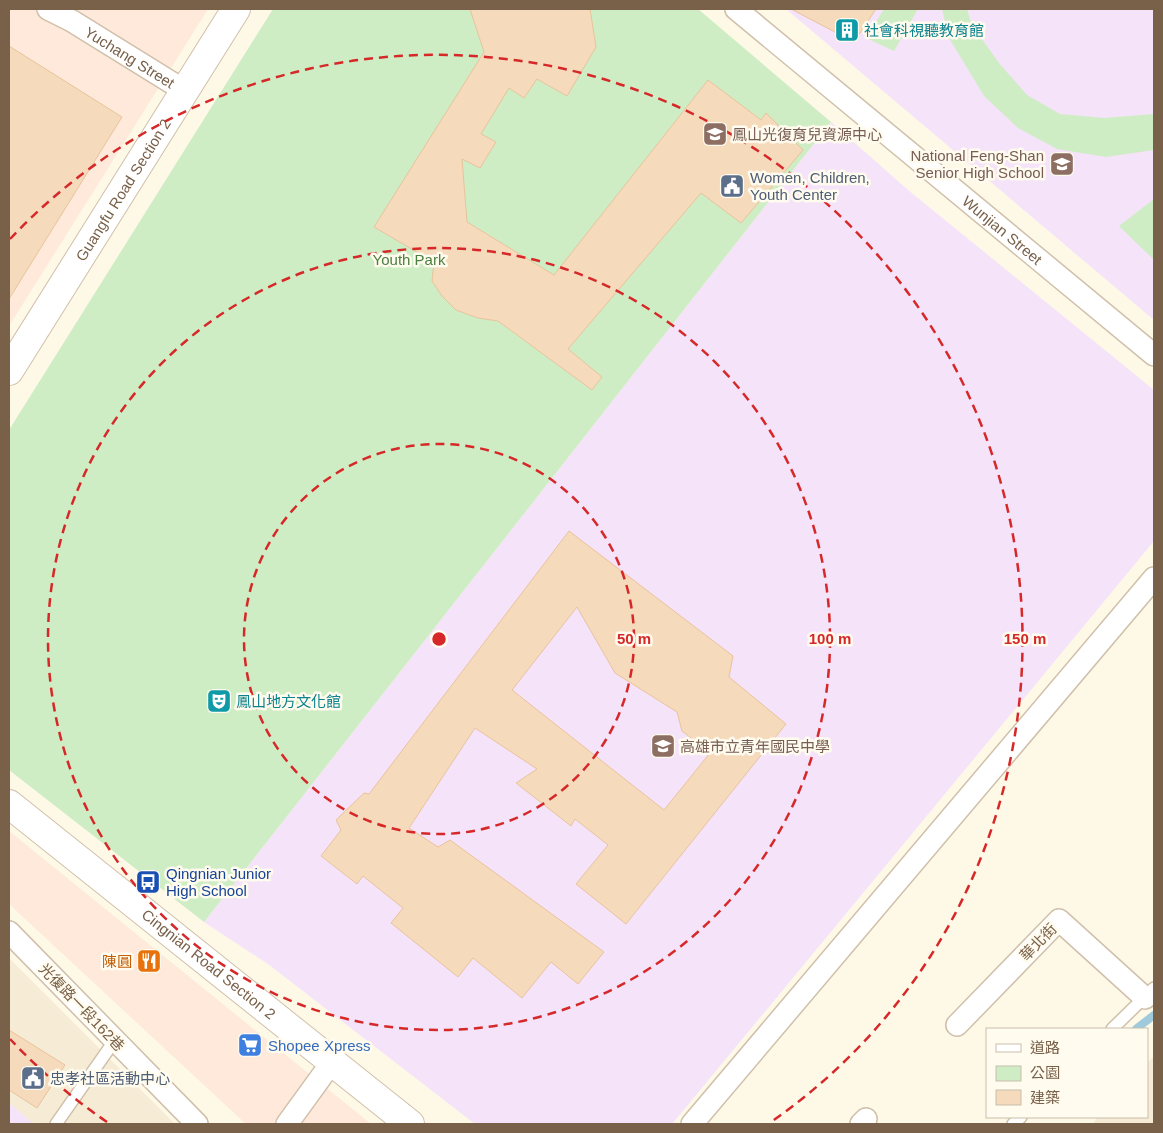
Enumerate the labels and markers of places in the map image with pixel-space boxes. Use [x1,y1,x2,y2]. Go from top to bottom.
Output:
building icon: 社會科視聽教育館 [834,17,860,43]
place label: 社會科視聽教育館 [864,22,984,39]
school or university icon: 鳳山光復育兒資源中心 [702,121,728,147]
place label: 鳳山光復育兒資源中心 [732,126,882,143]
place label: National Feng-Shan Senior High School [911,147,1044,181]
school or university icon: National Feng-Shan Senior High School [1049,151,1075,177]
place label: Women, Children, Youth Center [750,169,870,203]
public building icon: Women, Children, Youth Center [719,173,745,199]
centre of rings [430,630,448,648]
theatre icon: 鳳山地方文化館 [206,688,232,714]
place label: 鳳山地方文化館 [236,693,341,710]
school or university icon: 高雄市立青年國民中學 [650,733,676,759]
place label: 高雄市立青年國民中學 [680,738,830,755]
place label: Qingnian Junior High School [166,865,271,899]
bus stop icon: Qingnian Junior High School [135,869,161,895]
restaurant icon: 陳圓 [136,948,162,974]
place label: 陳圓 [102,953,132,970]
supermarket icon: Shopee Xpress [237,1032,263,1058]
place label: Shopee Xpress [268,1037,371,1054]
public building icon: 忠孝社區活動中心 [20,1065,46,1091]
place label: 忠孝社區活動中心 [50,1070,170,1087]

